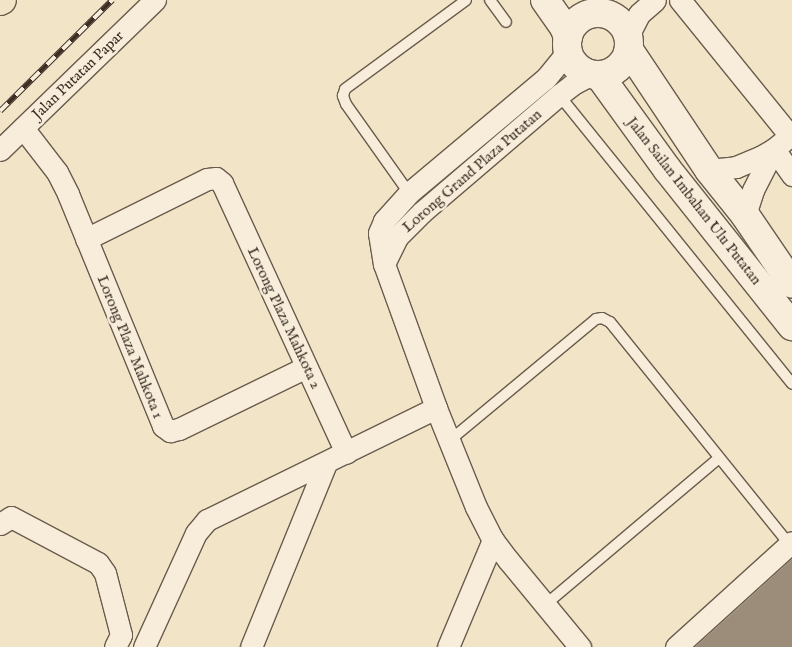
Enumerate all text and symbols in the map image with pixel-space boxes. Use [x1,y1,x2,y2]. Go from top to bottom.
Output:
street label: Jalan Putatan Papar [29,27,127,123]
street label: Lorong Grand Plaza Putatan [399,106,545,236]
street label: Jalan Sailan Imbahan Ulu Putatan [623,114,765,288]
street label: Lorong Plaza Mahkota 2 [243,244,325,392]
street label: Lorong Plaza Mahkota 1 [93,273,167,421]

